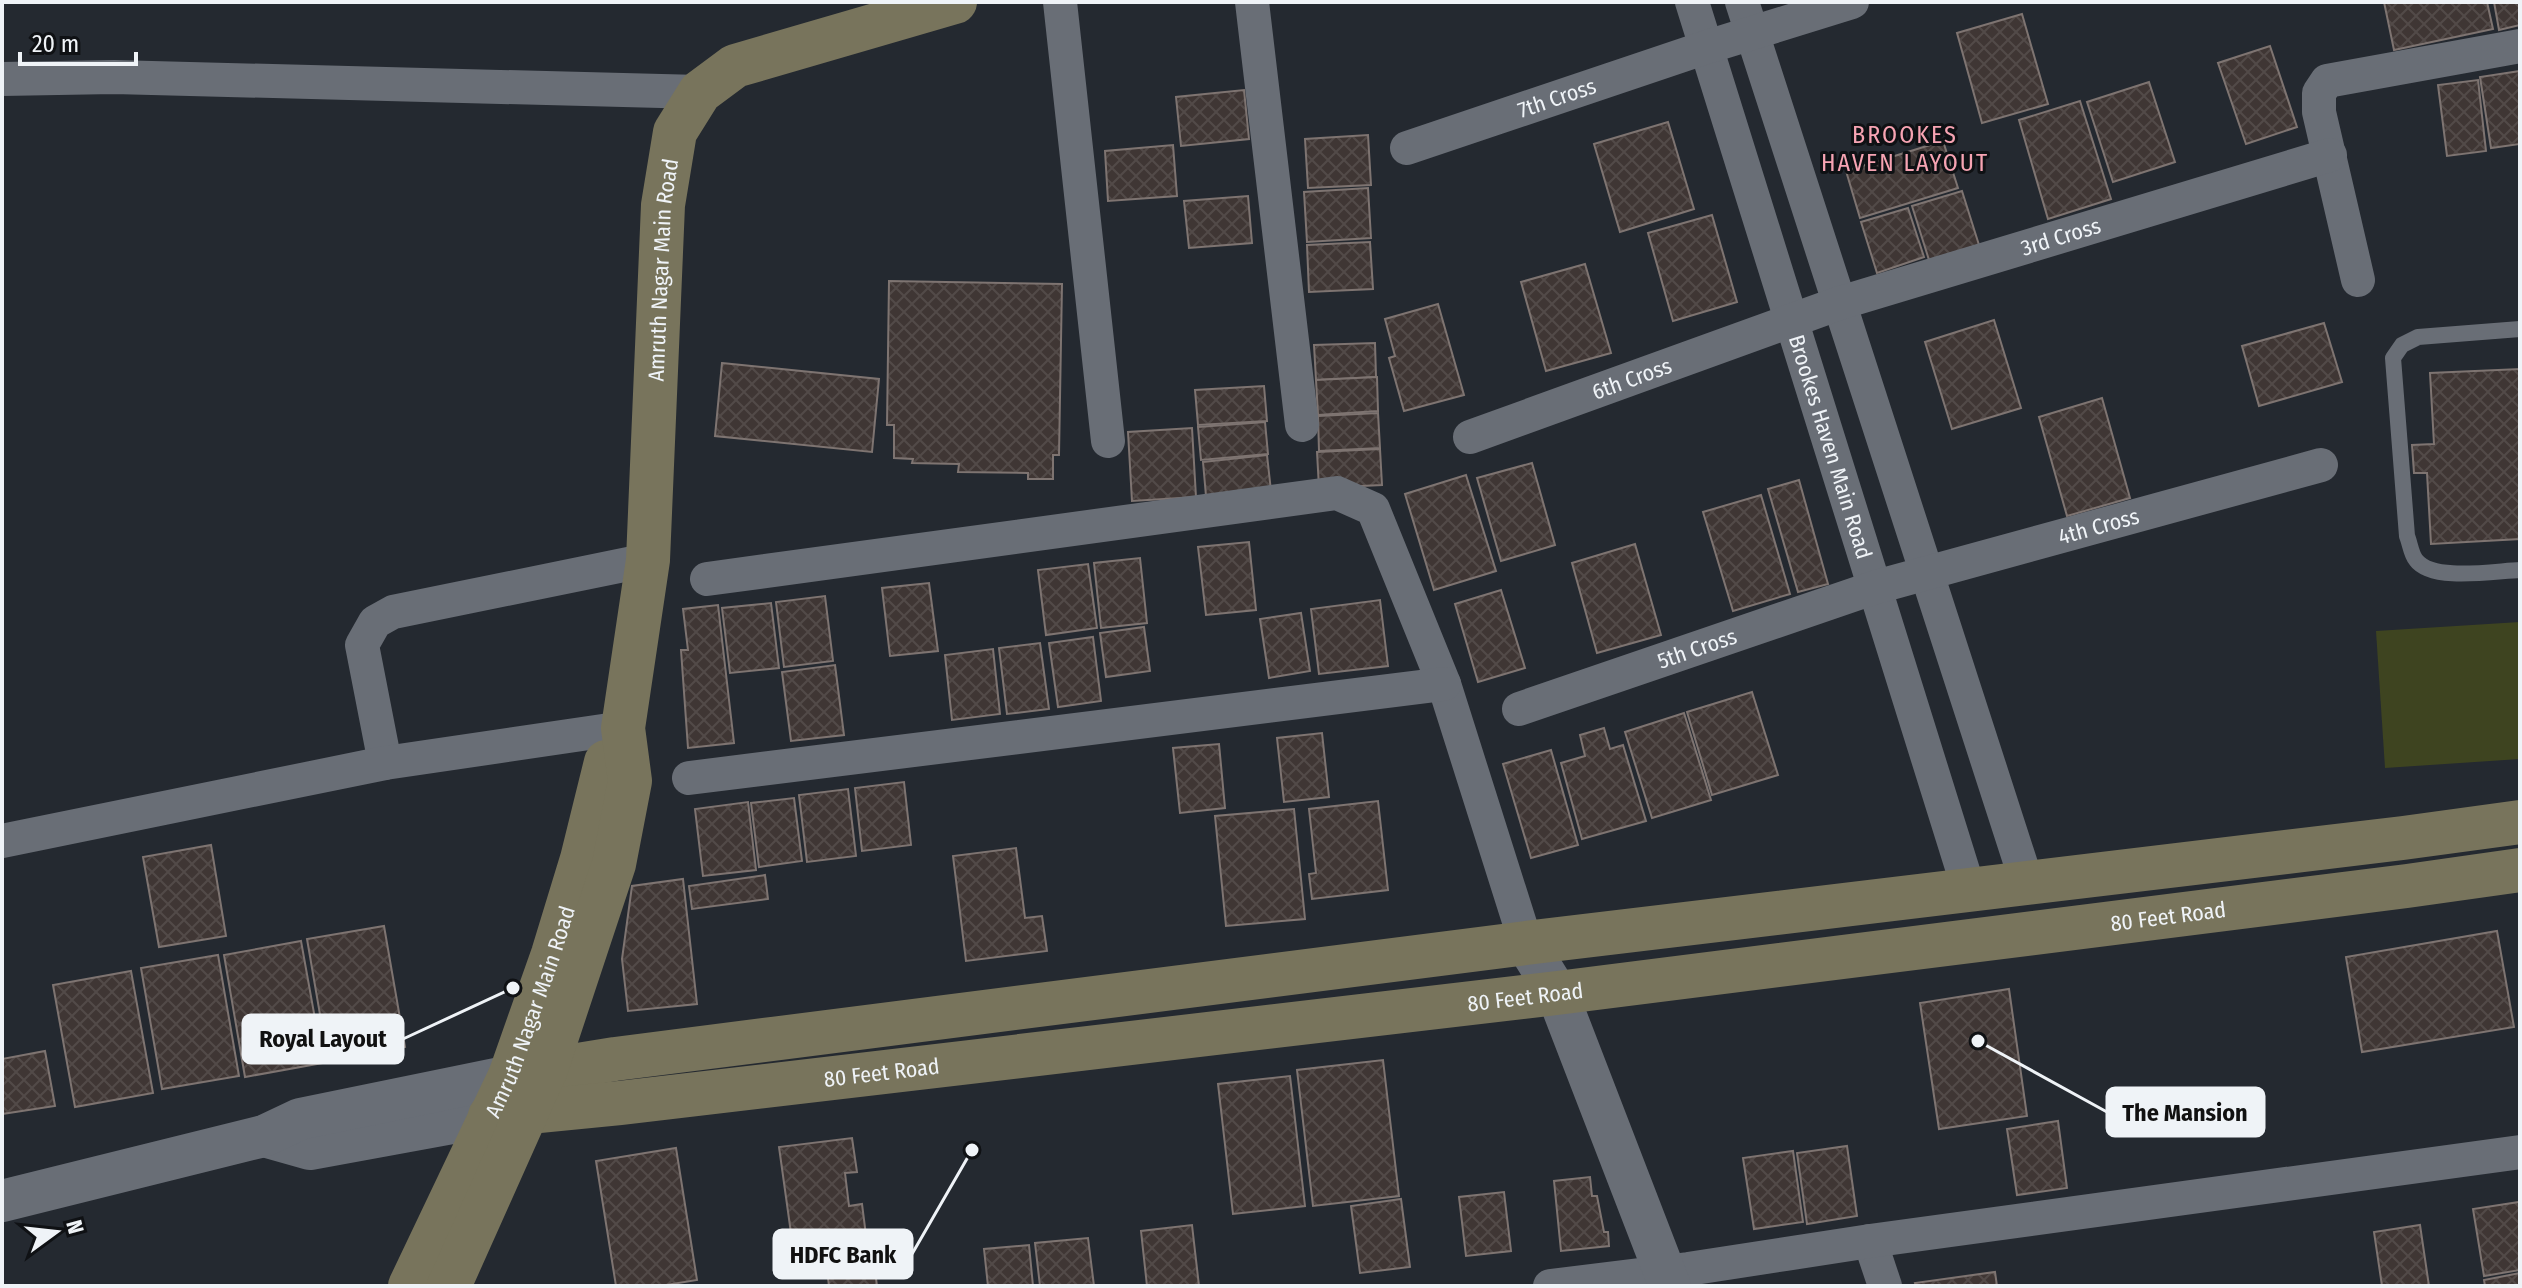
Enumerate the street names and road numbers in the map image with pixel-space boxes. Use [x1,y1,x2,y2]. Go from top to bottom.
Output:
street label: 7th Cross [1514,72,1600,124]
street label: Amruth Nagar Main Road [643,157,684,382]
street label: 3rd Cross [2018,212,2104,262]
street label: Brookes Haven Main Road [1783,332,1878,562]
street label: 6th Cross [1588,352,1676,406]
street label: 4th Cross [2055,503,2142,550]
street label: 5th Cross [1654,623,1740,675]
street label: 80 Feet Road [2109,896,2228,937]
street label: Amruth Nagar Main Road [479,903,581,1122]
street label: 80 Feet Road [1466,977,1585,1017]
street label: 80 Feet Road [822,1053,941,1093]

